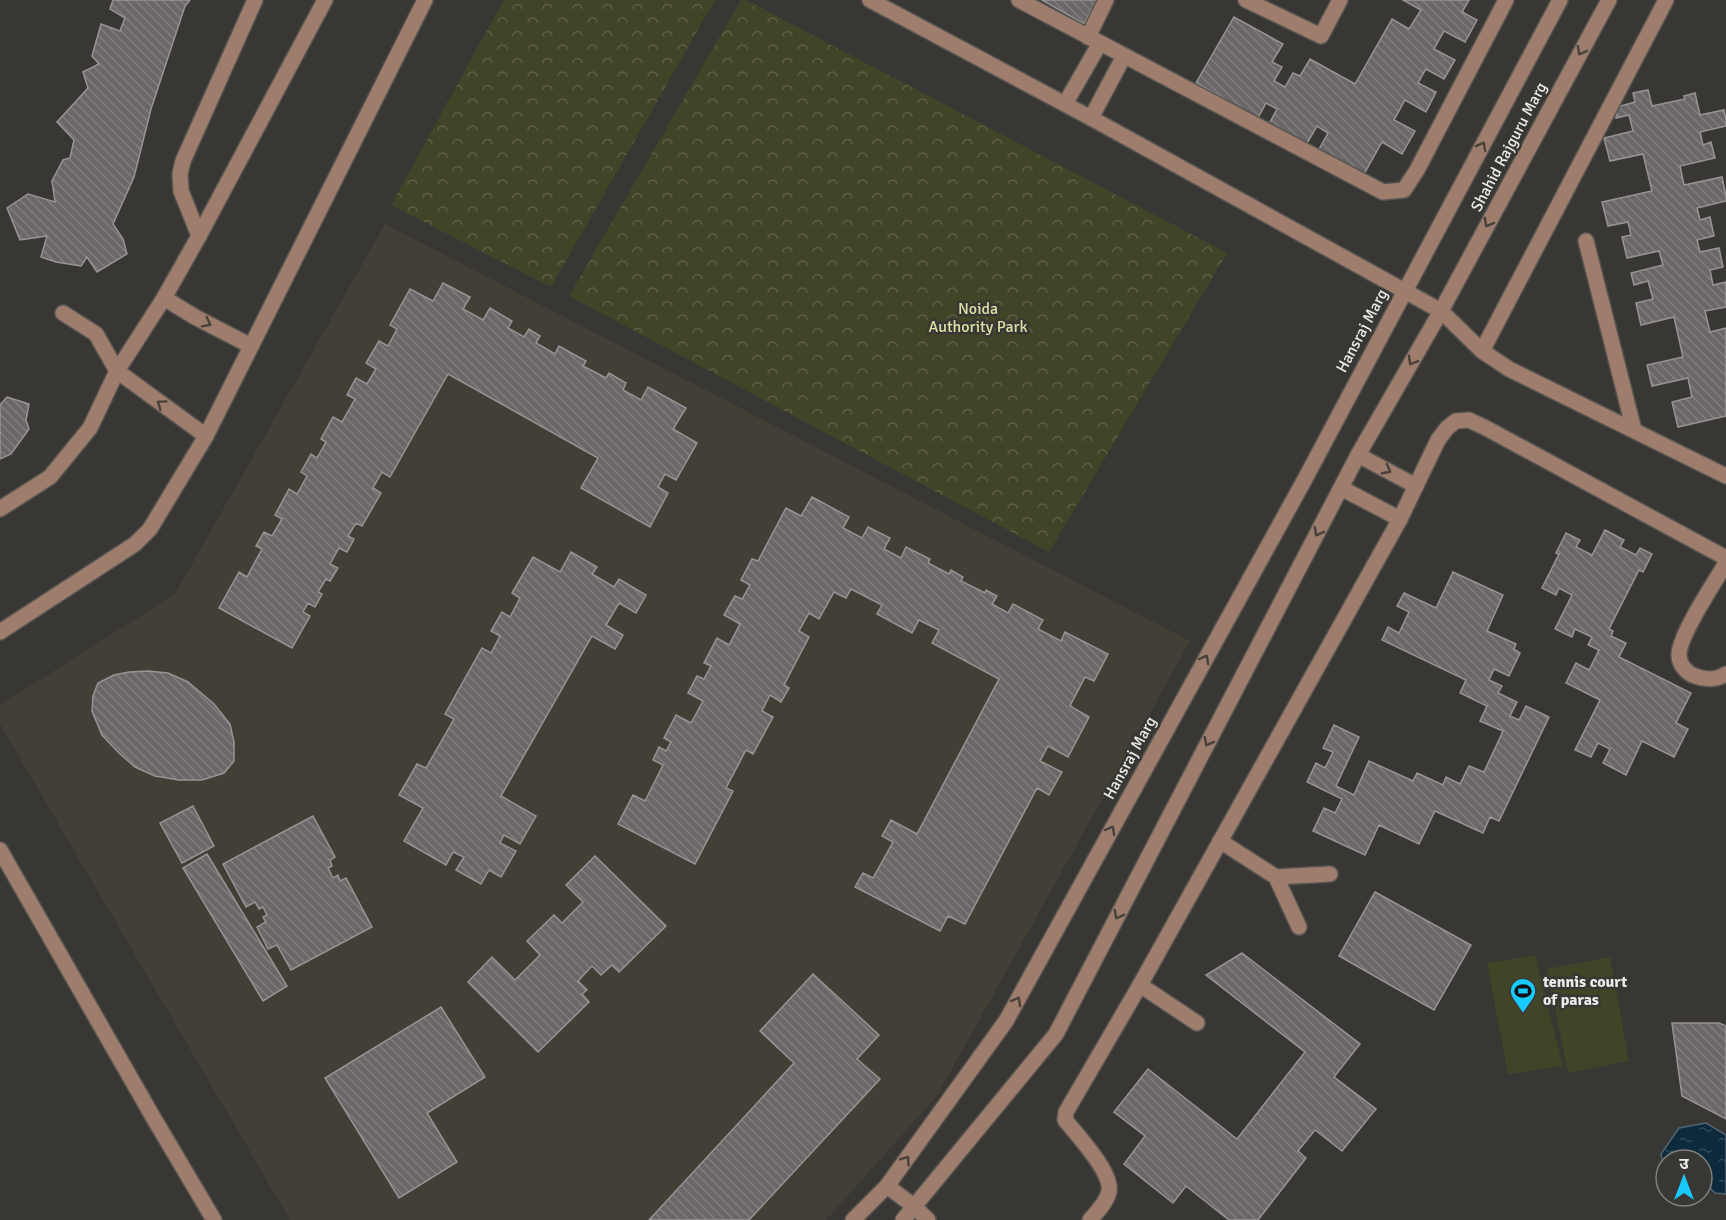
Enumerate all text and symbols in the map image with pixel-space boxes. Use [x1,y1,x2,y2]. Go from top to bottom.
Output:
one-way arrow [1577,45,1588,56]
street label: Shahid Rajguru Marg [1467,79,1551,215]
one-way arrow [1474,141,1486,152]
one-way arrow [1484,217,1495,227]
street label: Hansraj Marg [1332,286,1392,376]
park label: Noida Authority Park [929,299,1027,337]
one-way arrow [200,316,211,327]
one-way arrow [1408,355,1419,365]
one-way arrow [157,400,168,411]
one-way arrow [1381,463,1391,474]
one-way arrow [1314,526,1325,536]
one-way arrow [1198,655,1209,665]
street label: Hansraj Marg [1099,713,1161,803]
one-way arrow [1204,736,1215,746]
one-way arrow [1104,826,1115,836]
one-way arrow [1114,908,1125,919]
place label: tennis court of paras [1542,972,1627,1010]
sports icon: tennis court of paras [1508,976,1538,1014]
one-way arrow [1010,997,1022,1007]
north arrow [1654,1148,1714,1208]
text: उ [1679,1154,1689,1174]
one-way arrow [898,1156,909,1167]

